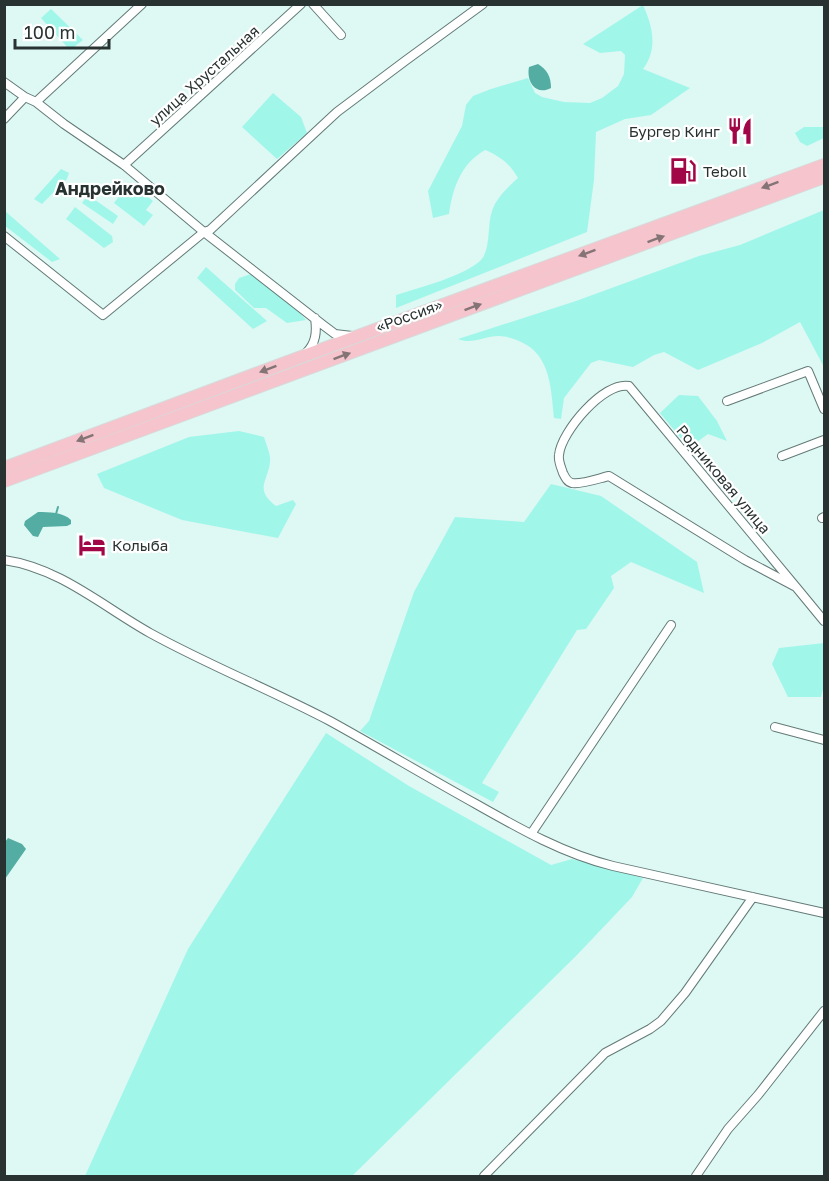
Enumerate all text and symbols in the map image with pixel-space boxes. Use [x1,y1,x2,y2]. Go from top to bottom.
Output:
scale bar [15,12,110,50]
text: 100 m [24,21,75,43]
street label: улица Хрустальная [146,21,262,129]
restaurant icon: Бургер Кинг [725,116,755,146]
place label: Бургер Кинг [629,122,720,140]
fuel station icon: Teboil [668,156,698,186]
place label: Teboil [703,162,747,180]
district label: Андрейково [55,177,165,199]
one-way arrow [760,180,778,190]
one-way arrow [647,234,665,244]
one-way arrow [578,248,596,258]
street label: «Россия» [373,295,445,335]
one-way arrow [464,302,482,312]
one-way arrow [333,351,351,361]
one-way arrow [258,364,276,374]
street label: Родниковая улица [673,421,775,537]
one-way arrow [76,434,94,443]
hotel icon: Колыба [77,530,107,560]
place label: Колыба [112,536,168,554]

